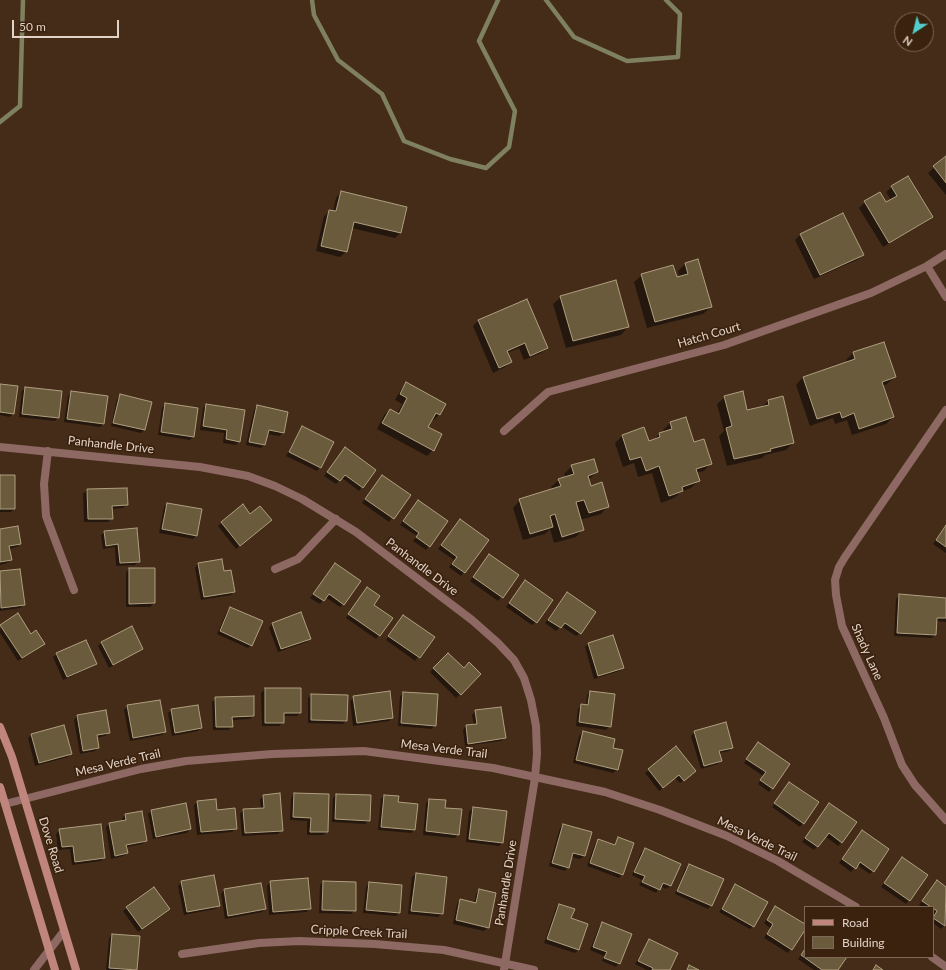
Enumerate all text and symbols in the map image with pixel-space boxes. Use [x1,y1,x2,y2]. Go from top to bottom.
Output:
scale bar [14,12,121,38]
north arrow [894,12,934,52]
text: 50 m [19,19,46,34]
text: N [900,34,915,49]
street label: Hatch Court [676,319,742,351]
street label: Panhandle Drive [67,433,155,457]
street label: Panhandle Drive [383,535,461,599]
street label: Shady Lane [848,622,886,682]
street label: Mesa Verde Trail [400,737,488,761]
street label: Mesa Verde Trail [74,746,162,780]
street label: Mesa Verde Trail [715,813,799,865]
street label: Dove Road [36,815,66,875]
street label: Panhandle Drive [492,839,520,927]
legend [804,906,934,958]
text: Road [842,915,869,930]
street label: Cripple Creek Trail [310,922,408,942]
text: Building [842,935,885,950]

